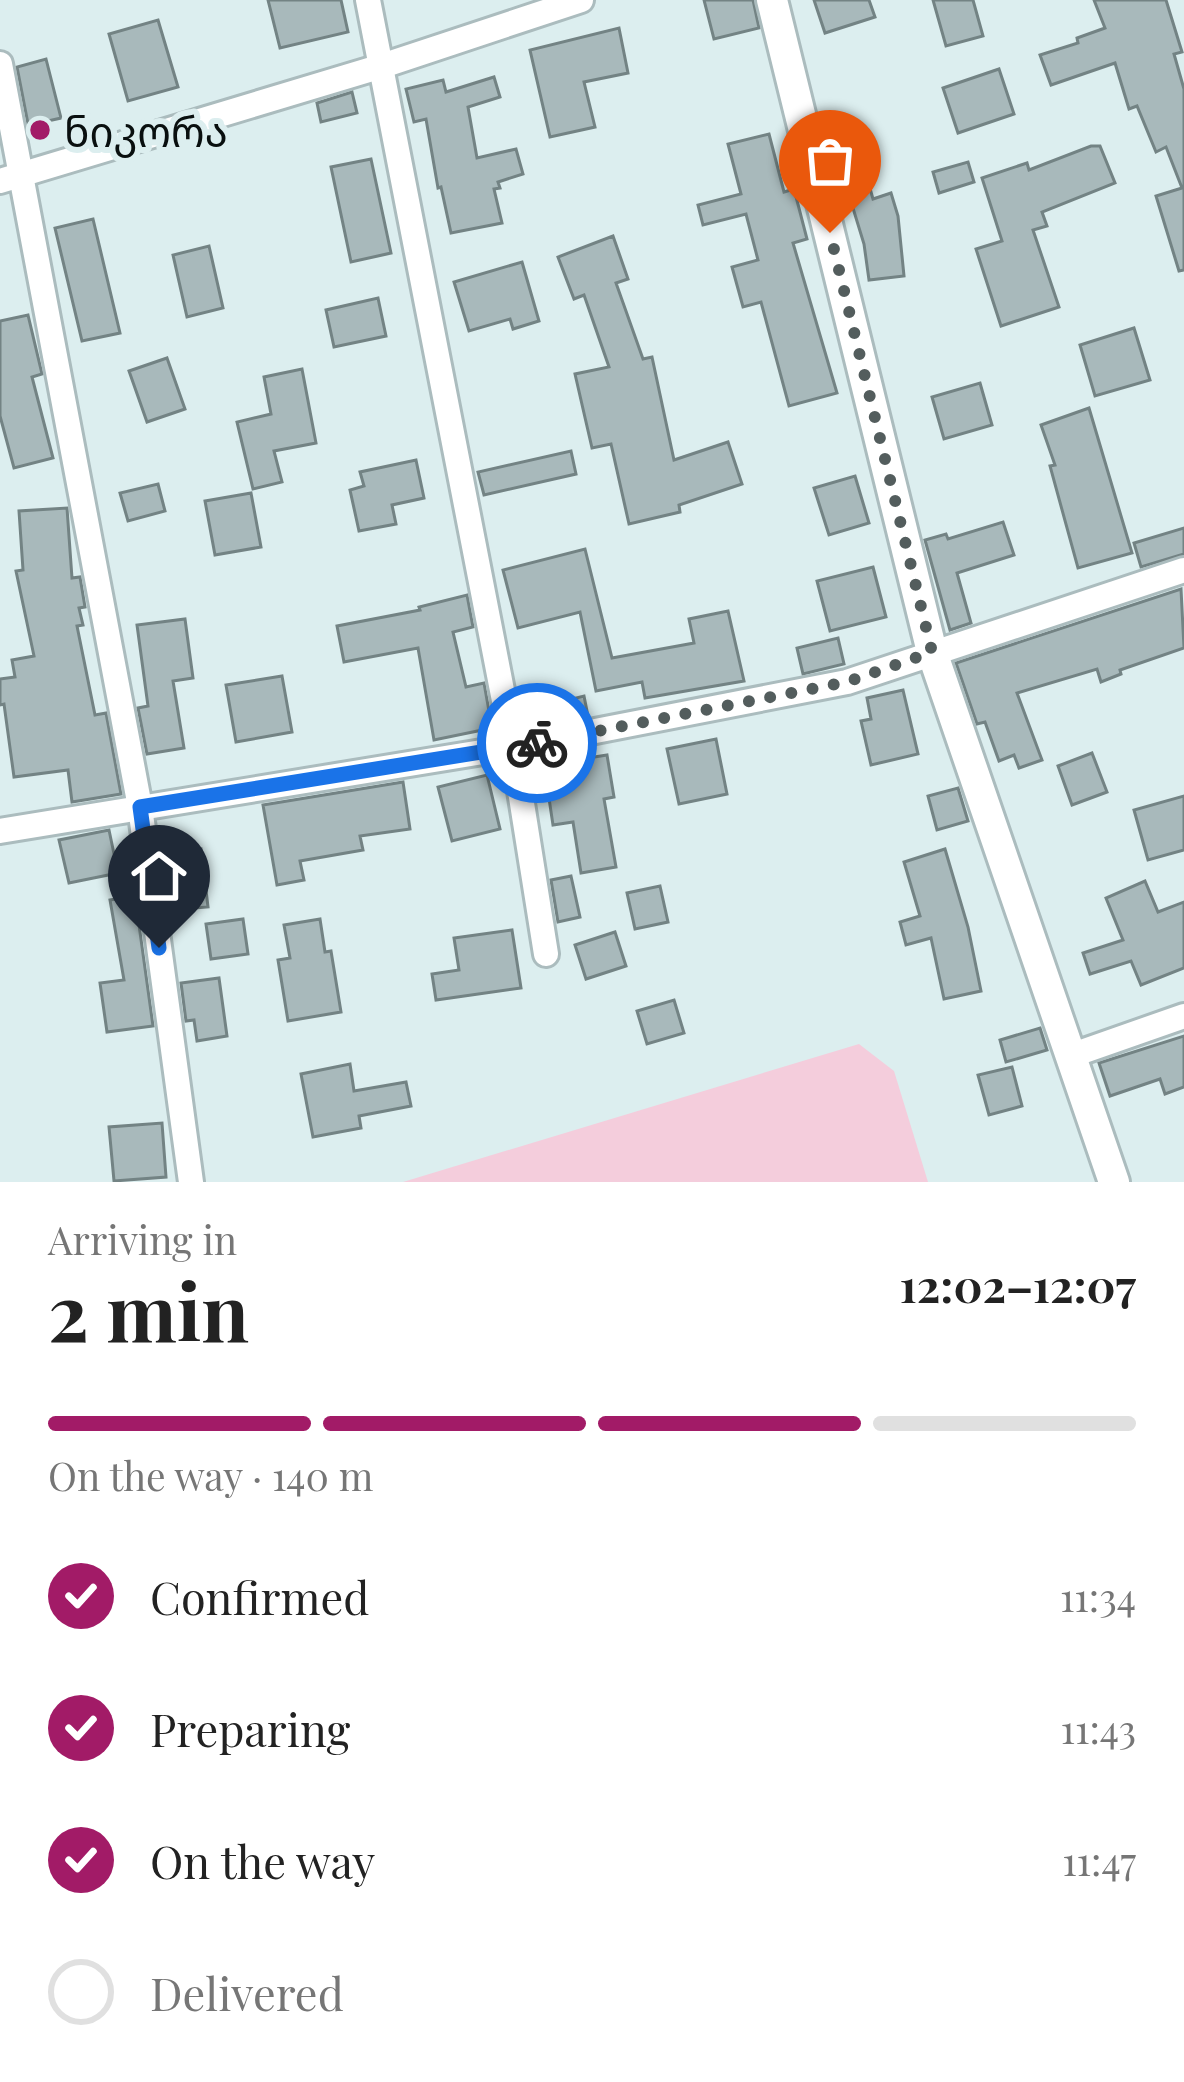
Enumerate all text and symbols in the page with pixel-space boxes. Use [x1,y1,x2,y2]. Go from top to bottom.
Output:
place label: ნიკორა [64,102,228,158]
pin [779,110,881,233]
marker: ნიკორა [27,117,53,143]
icon: bag [797,128,863,194]
courier [477,683,597,803]
icon: bike [504,710,570,776]
pin [108,825,210,948]
icon: home [126,843,192,909]
text: Arriving in [48,1213,237,1265]
text: 12:02–12:07 [900,1254,1136,1314]
text: 2 min [48,1258,249,1362]
text: On the way · 140 m [48,1449,373,1501]
icon: check [48,1563,114,1629]
text: Confirmed [150,1566,369,1626]
text: 11:34 [1060,1570,1136,1622]
icon: check [48,1695,114,1761]
text: Preparing [150,1698,350,1758]
text: 11:43 [1061,1702,1136,1754]
icon: check [48,1827,114,1893]
text: On the way [150,1830,375,1890]
text: 11:47 [1062,1834,1136,1886]
text: Delivered [150,1962,344,2022]

